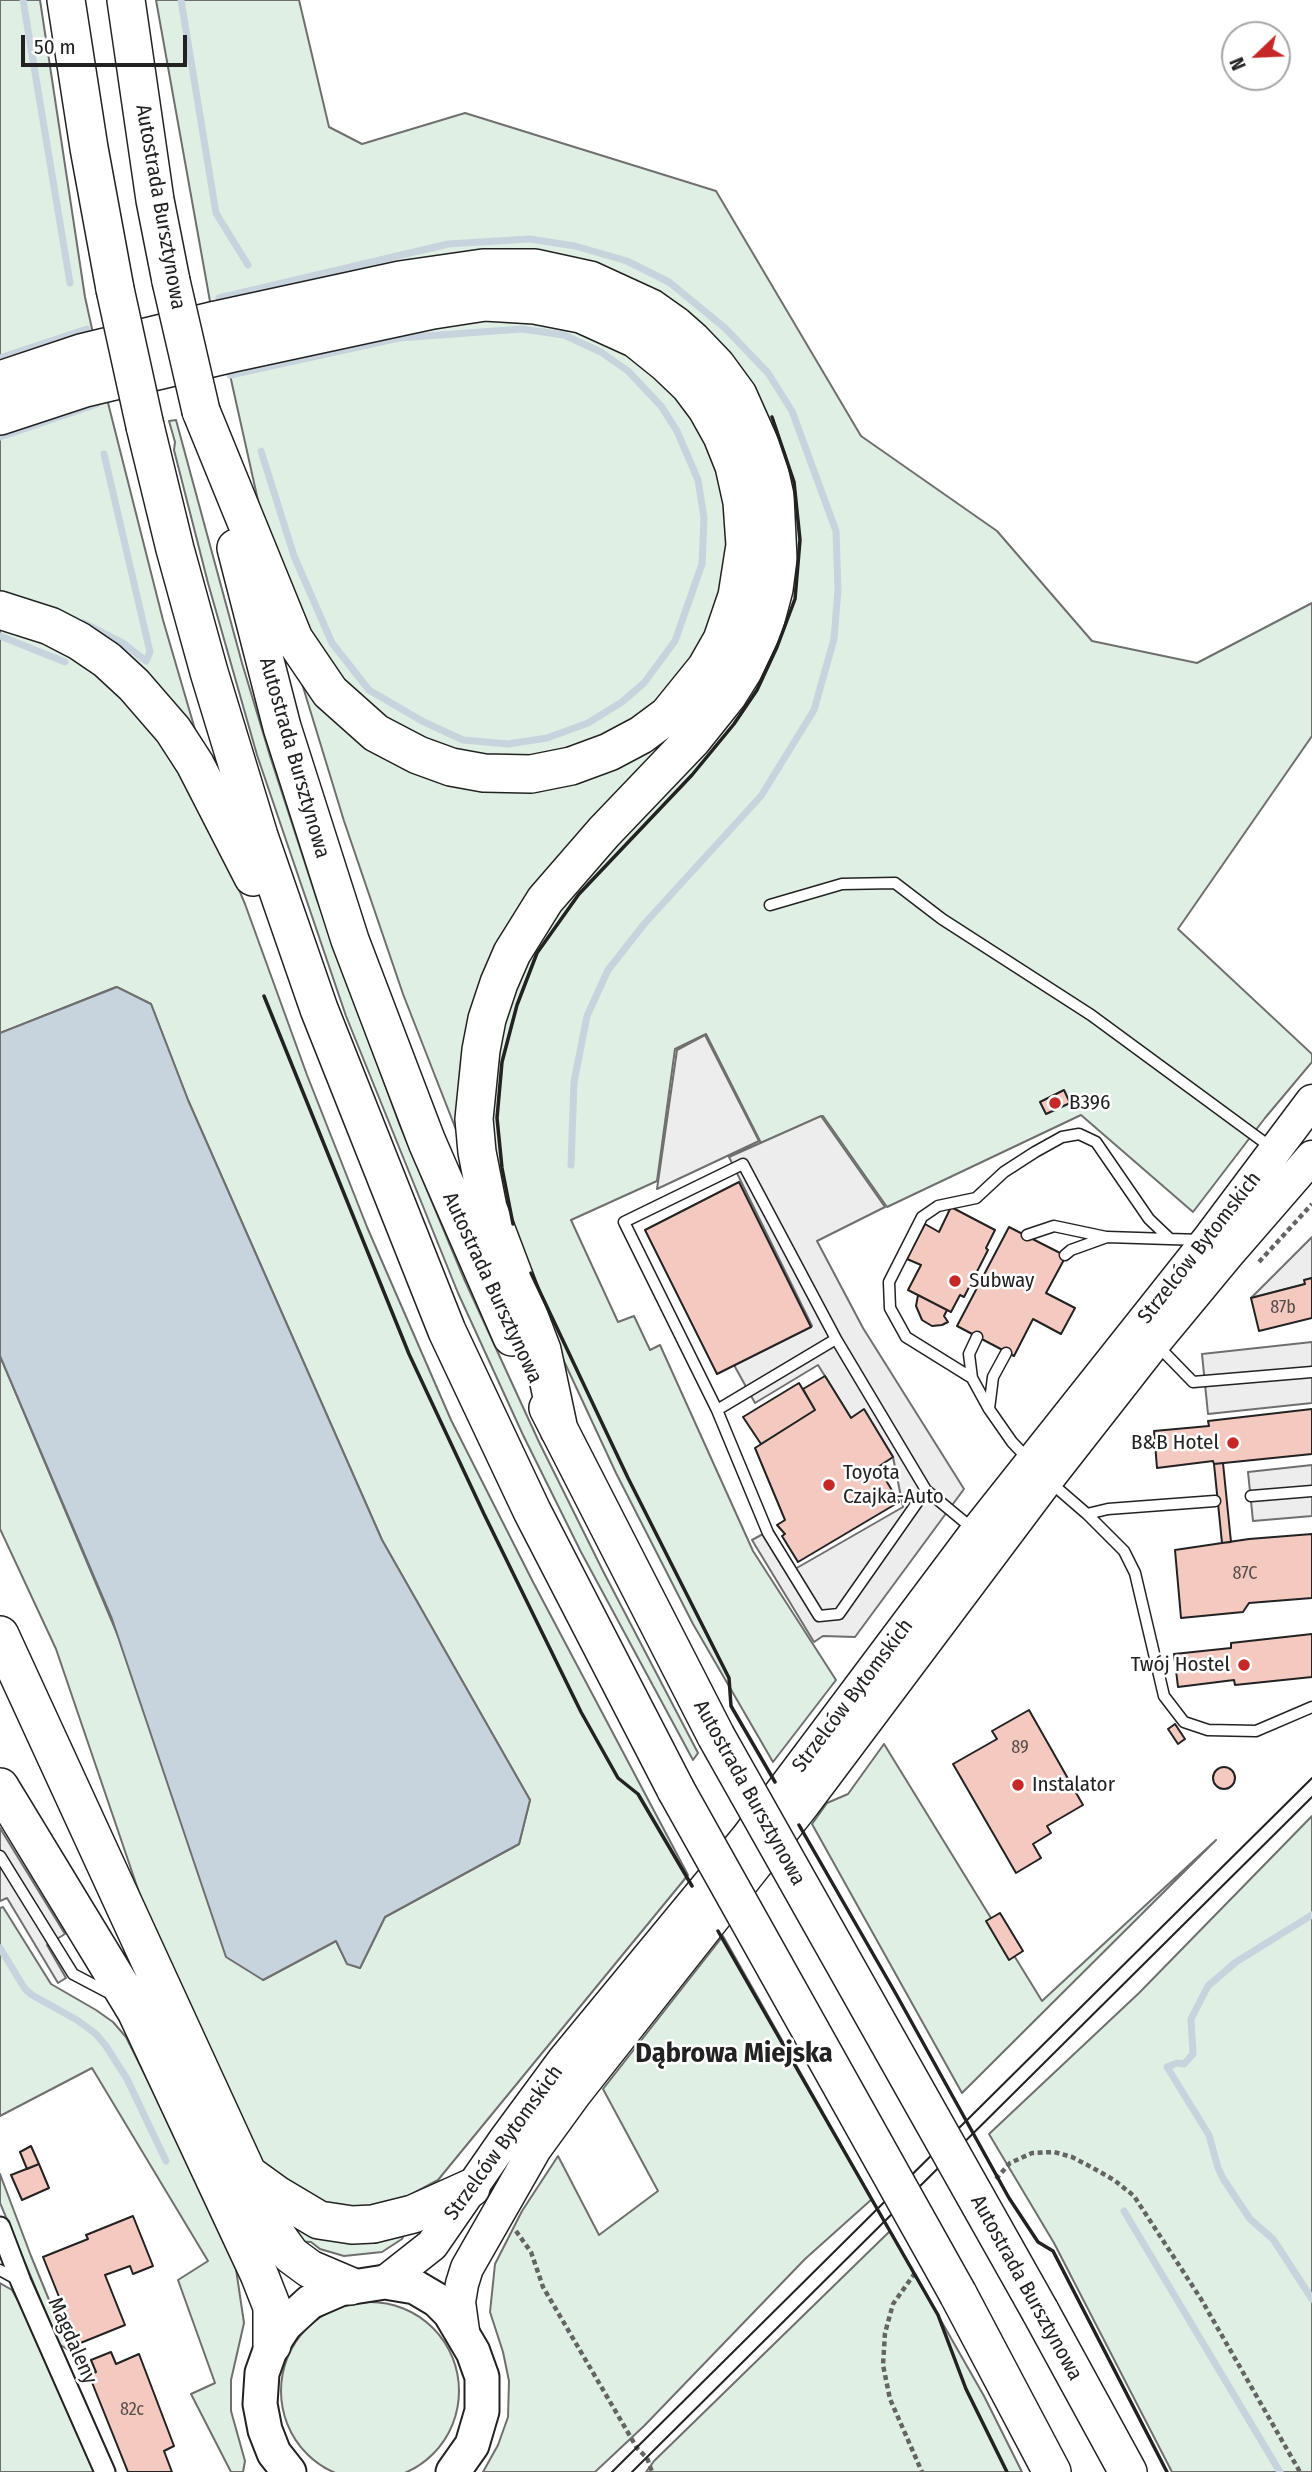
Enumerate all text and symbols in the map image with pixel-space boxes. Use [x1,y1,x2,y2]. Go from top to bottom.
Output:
scale bar [24,21,191,65]
north arrow [1221,21,1291,91]
text: 50 m [34,34,76,60]
text: N [1225,54,1251,73]
street label: Autostrada Bursztynowa [130,103,190,311]
street label: Autostrada Bursztynowa [253,655,335,861]
place label: B396 [1069,1090,1110,1116]
marker: B396 [1047,1095,1063,1111]
street label: Strzelców Bytomskich [1133,1167,1267,1329]
street label: Autostrada Bursztynowa [437,1189,547,1387]
place label: Subway [969,1268,1034,1294]
marker: Subway [947,1273,963,1289]
house number: 87b [1270,1297,1296,1319]
place label: B&B Hotel [1131,1430,1219,1456]
marker: B&B Hotel [1225,1435,1241,1451]
place label: Toyota Czajka-Auto [843,1460,944,1510]
marker: Toyota Czajka-Auto [821,1477,837,1493]
house number: 87C [1232,1563,1258,1585]
street label: Strzelców Bytomskich [787,1614,919,1778]
place label: Twój Hostel [1131,1652,1230,1678]
marker: Twój Hostel [1236,1657,1252,1673]
street label: Autostrada Bursztynowa [688,1696,810,1890]
house number: 89 [1011,1737,1029,1759]
place label: Instalator [1032,1772,1115,1798]
marker: Instalator [1010,1777,1026,1793]
district label: Dąbrowa Miejska [635,2037,833,2071]
street label: Strzelców Bytomskich [439,2061,569,2225]
street label: Autostrada Bursztynowa [965,2191,1087,2385]
street label: Magdaleny [42,2294,102,2388]
house number: 82c [120,2399,144,2421]

